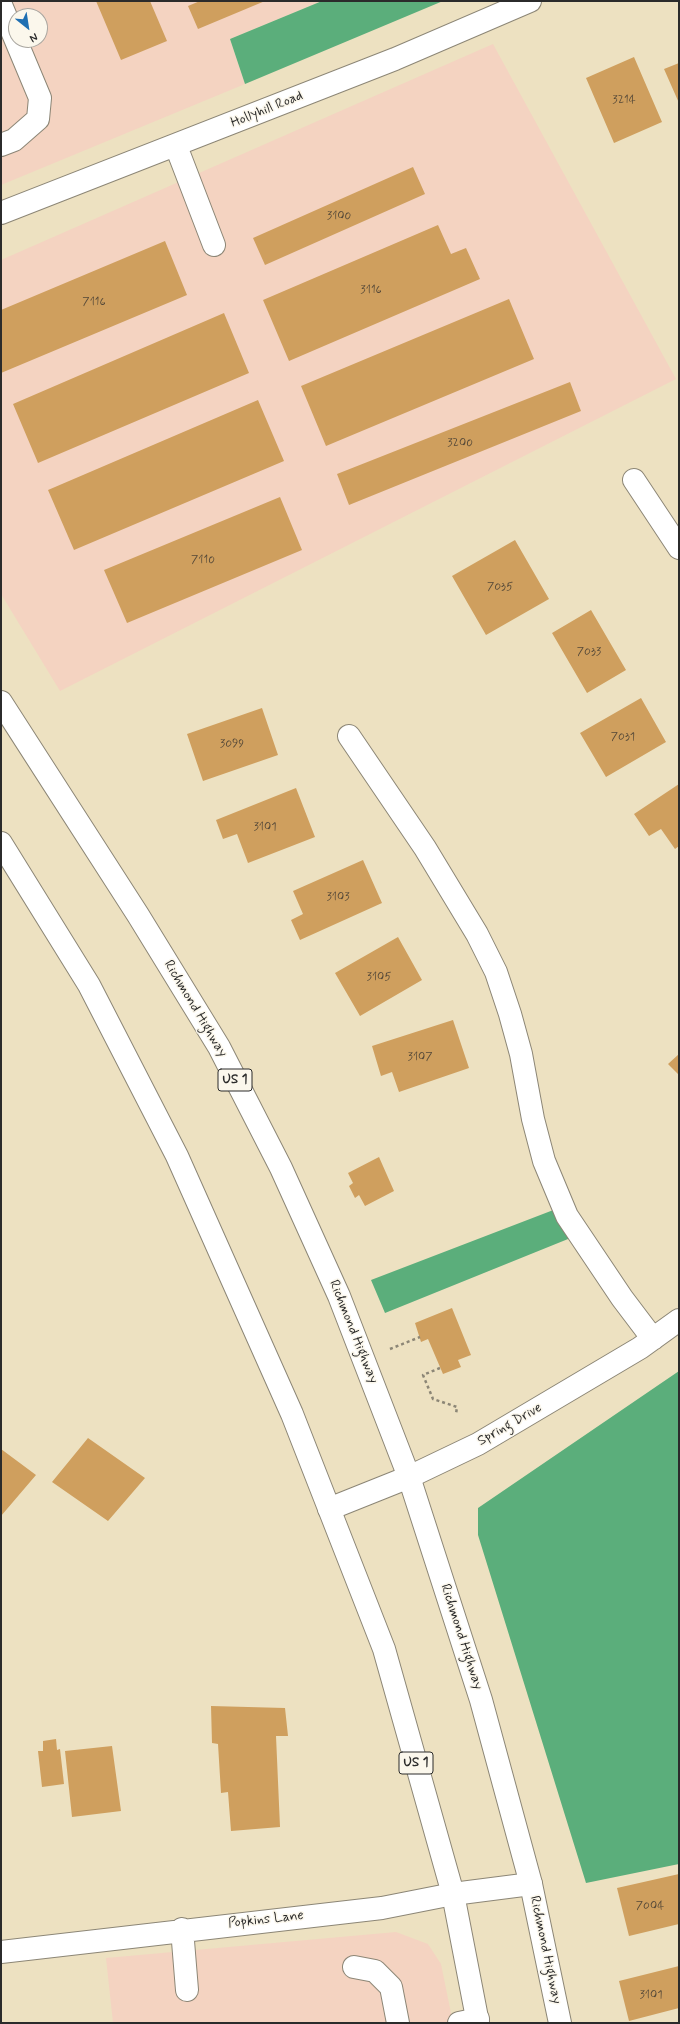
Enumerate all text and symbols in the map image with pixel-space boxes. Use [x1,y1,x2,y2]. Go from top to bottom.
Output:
north arrow [8,8,48,48]
text: N [27,30,40,45]
street label: Hollyhill Road [228,88,306,132]
house number: 3214 [612,93,636,107]
house number: 3100 [327,209,351,223]
house number: 3116 [360,283,382,297]
house number: 7116 [82,295,106,309]
house number: 3200 [447,436,473,450]
house number: 7110 [191,553,215,567]
house number: 7035 [487,580,513,594]
house number: 7033 [577,645,601,659]
house number: 7031 [611,730,635,744]
house number: 3099 [220,737,244,751]
house number: 3101 [253,820,277,834]
house number: 3103 [326,890,350,904]
street label: Richmond Highway [159,958,231,1060]
house number: 3105 [367,970,391,984]
house number: 3107 [407,1050,433,1064]
road number: US 1 [218,1069,252,1091]
street label: Richmond Highway [325,1278,381,1386]
street label: Spring Drive [475,1400,545,1450]
street label: Richmond Highway [436,1582,486,1692]
road number: US 1 [399,1752,433,1774]
street label: Richmond Highway [525,1894,565,2006]
house number: 7004 [636,1899,664,1913]
street label: Popkins Lane [227,1908,305,1932]
house number: 3101 [639,1988,663,2002]

